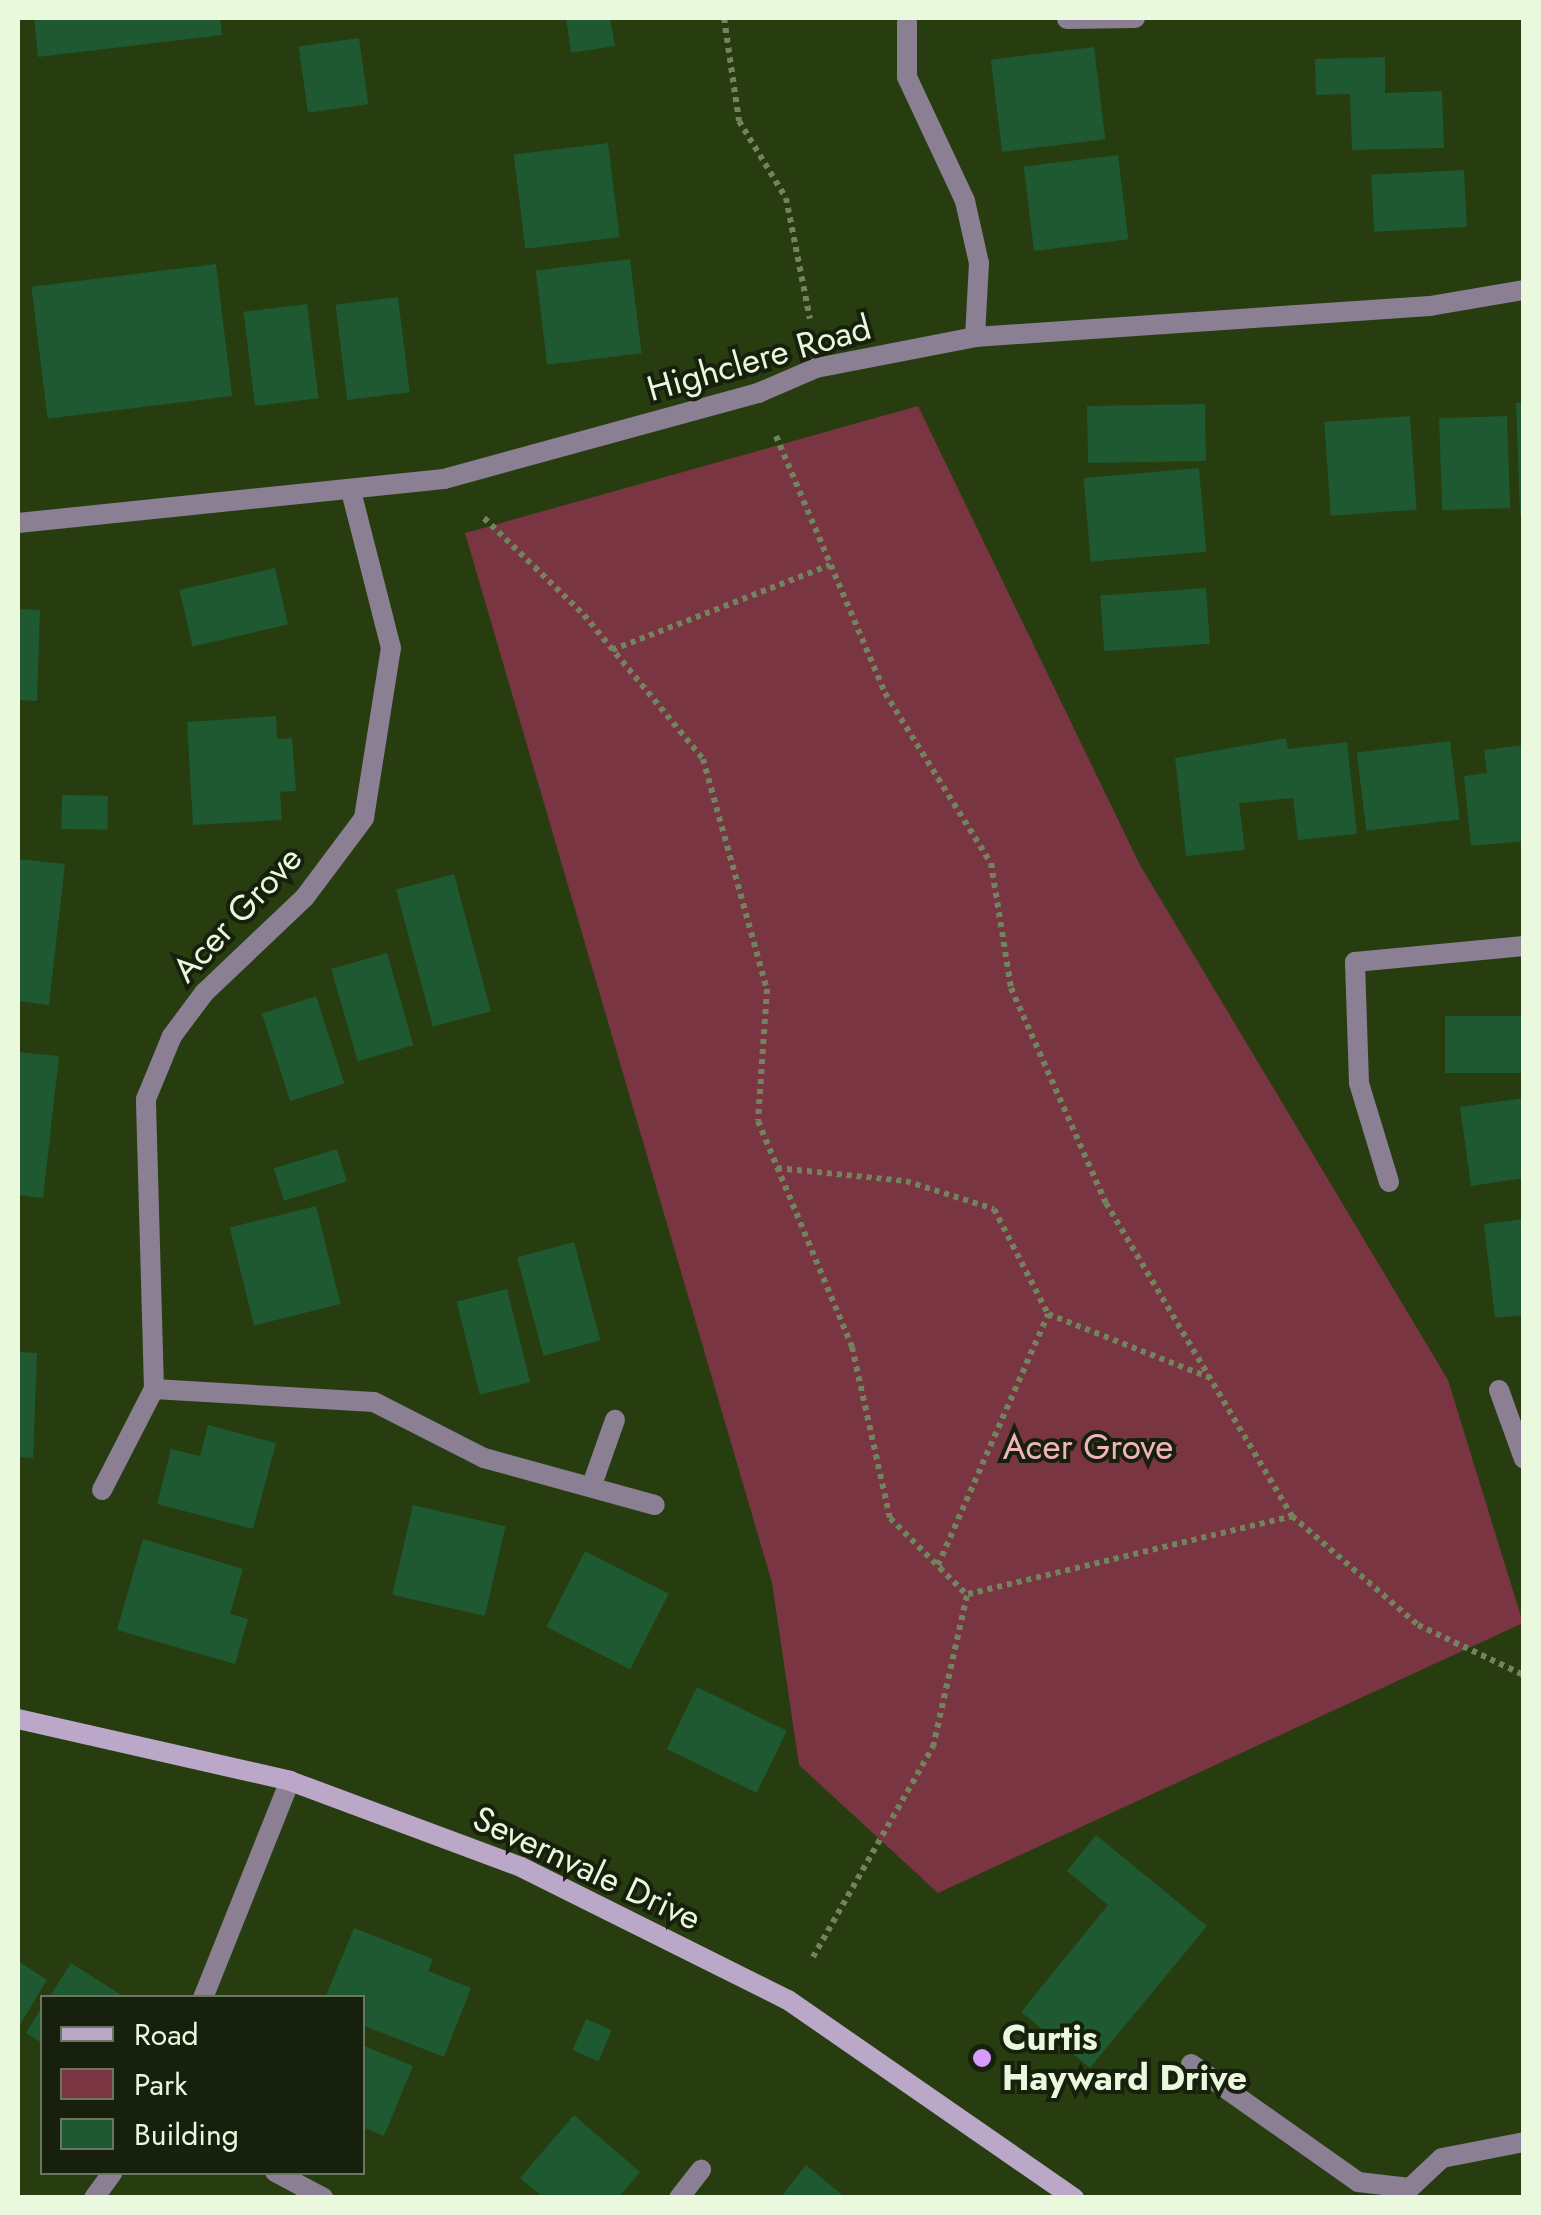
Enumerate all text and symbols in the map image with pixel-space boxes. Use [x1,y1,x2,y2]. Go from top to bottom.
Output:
street label: Highclere Road [642,306,876,410]
street label: Acer Grove [164,837,310,991]
park label: Acer Grove [1003,1426,1173,1468]
street label: Severnvale Drive [466,1797,708,1939]
legend [40,1995,365,2175]
text: Road [134,2013,199,2056]
place label: Curtis Hayward Drive [1002,2017,1247,2099]
marker: Curtis Hayward Drive [971,2047,993,2069]
text: Park [134,2063,187,2106]
text: Building [134,2113,239,2156]

